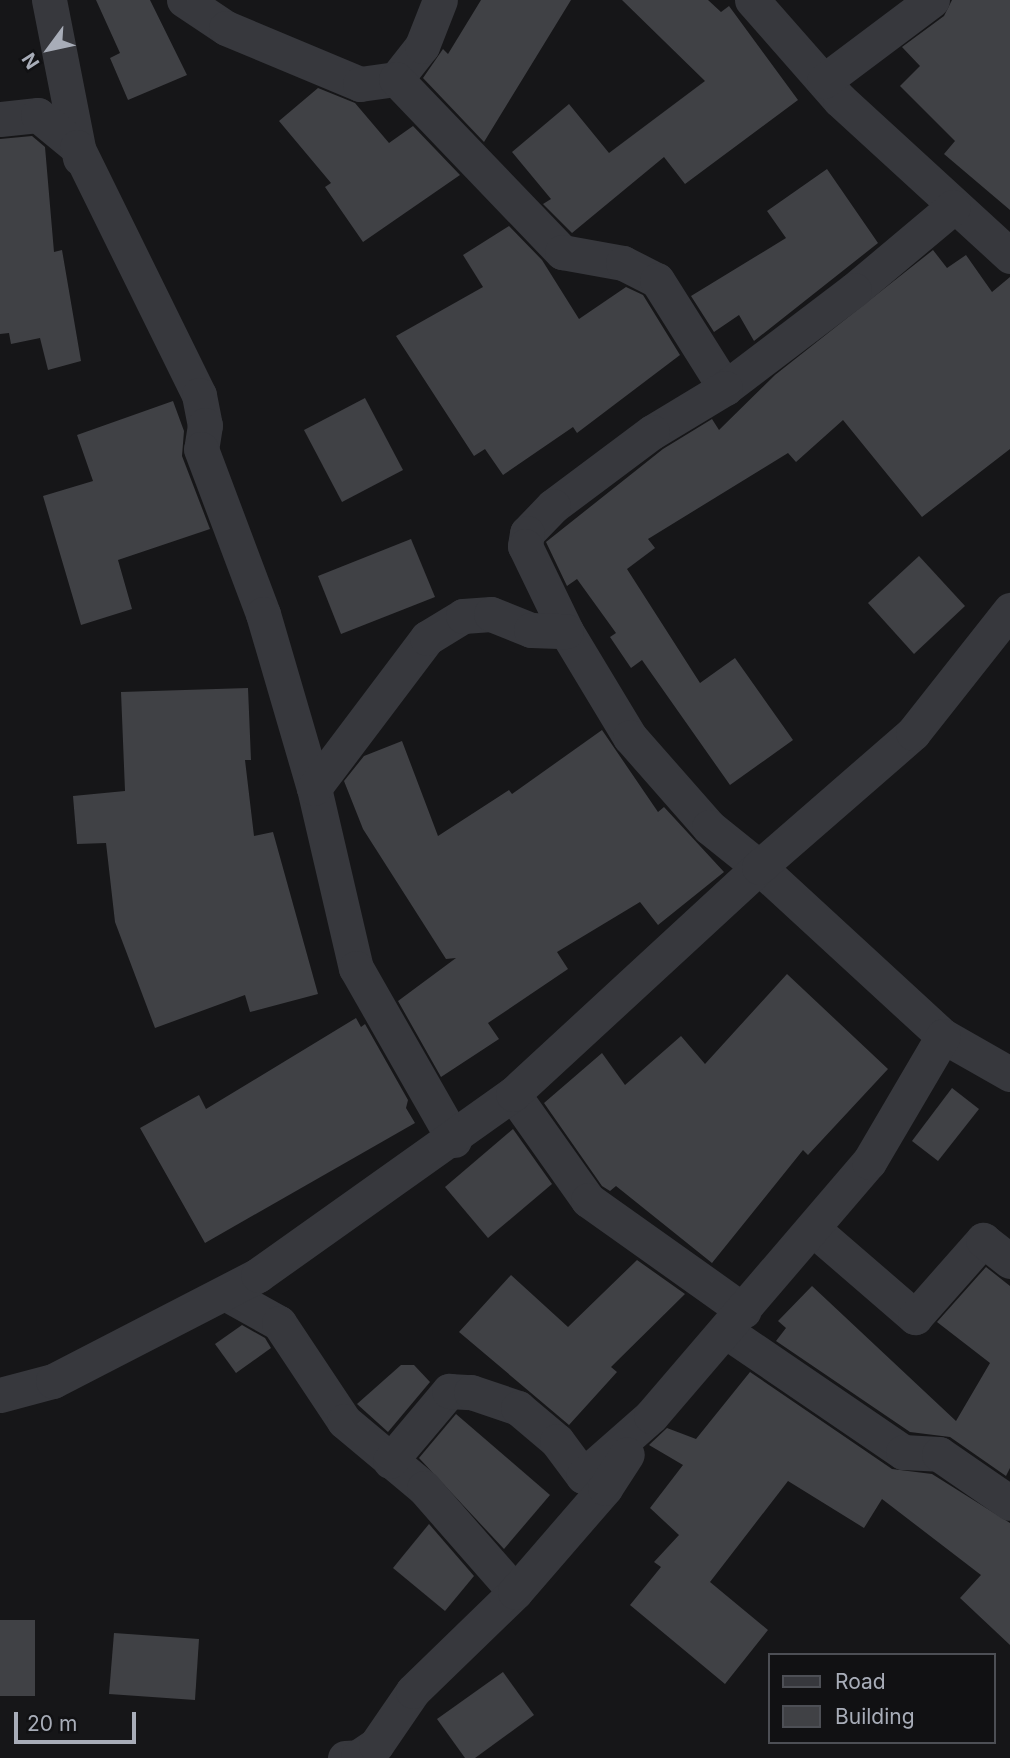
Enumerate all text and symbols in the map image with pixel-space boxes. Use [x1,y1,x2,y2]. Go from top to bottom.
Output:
north arrow [14,14,84,84]
text: N [17,48,45,73]
legend [768,1653,996,1744]
text: Road [835,1669,886,1694]
scale bar [18,1698,140,1742]
text: Building [835,1704,915,1729]
text: 20 m [27,1711,77,1736]

